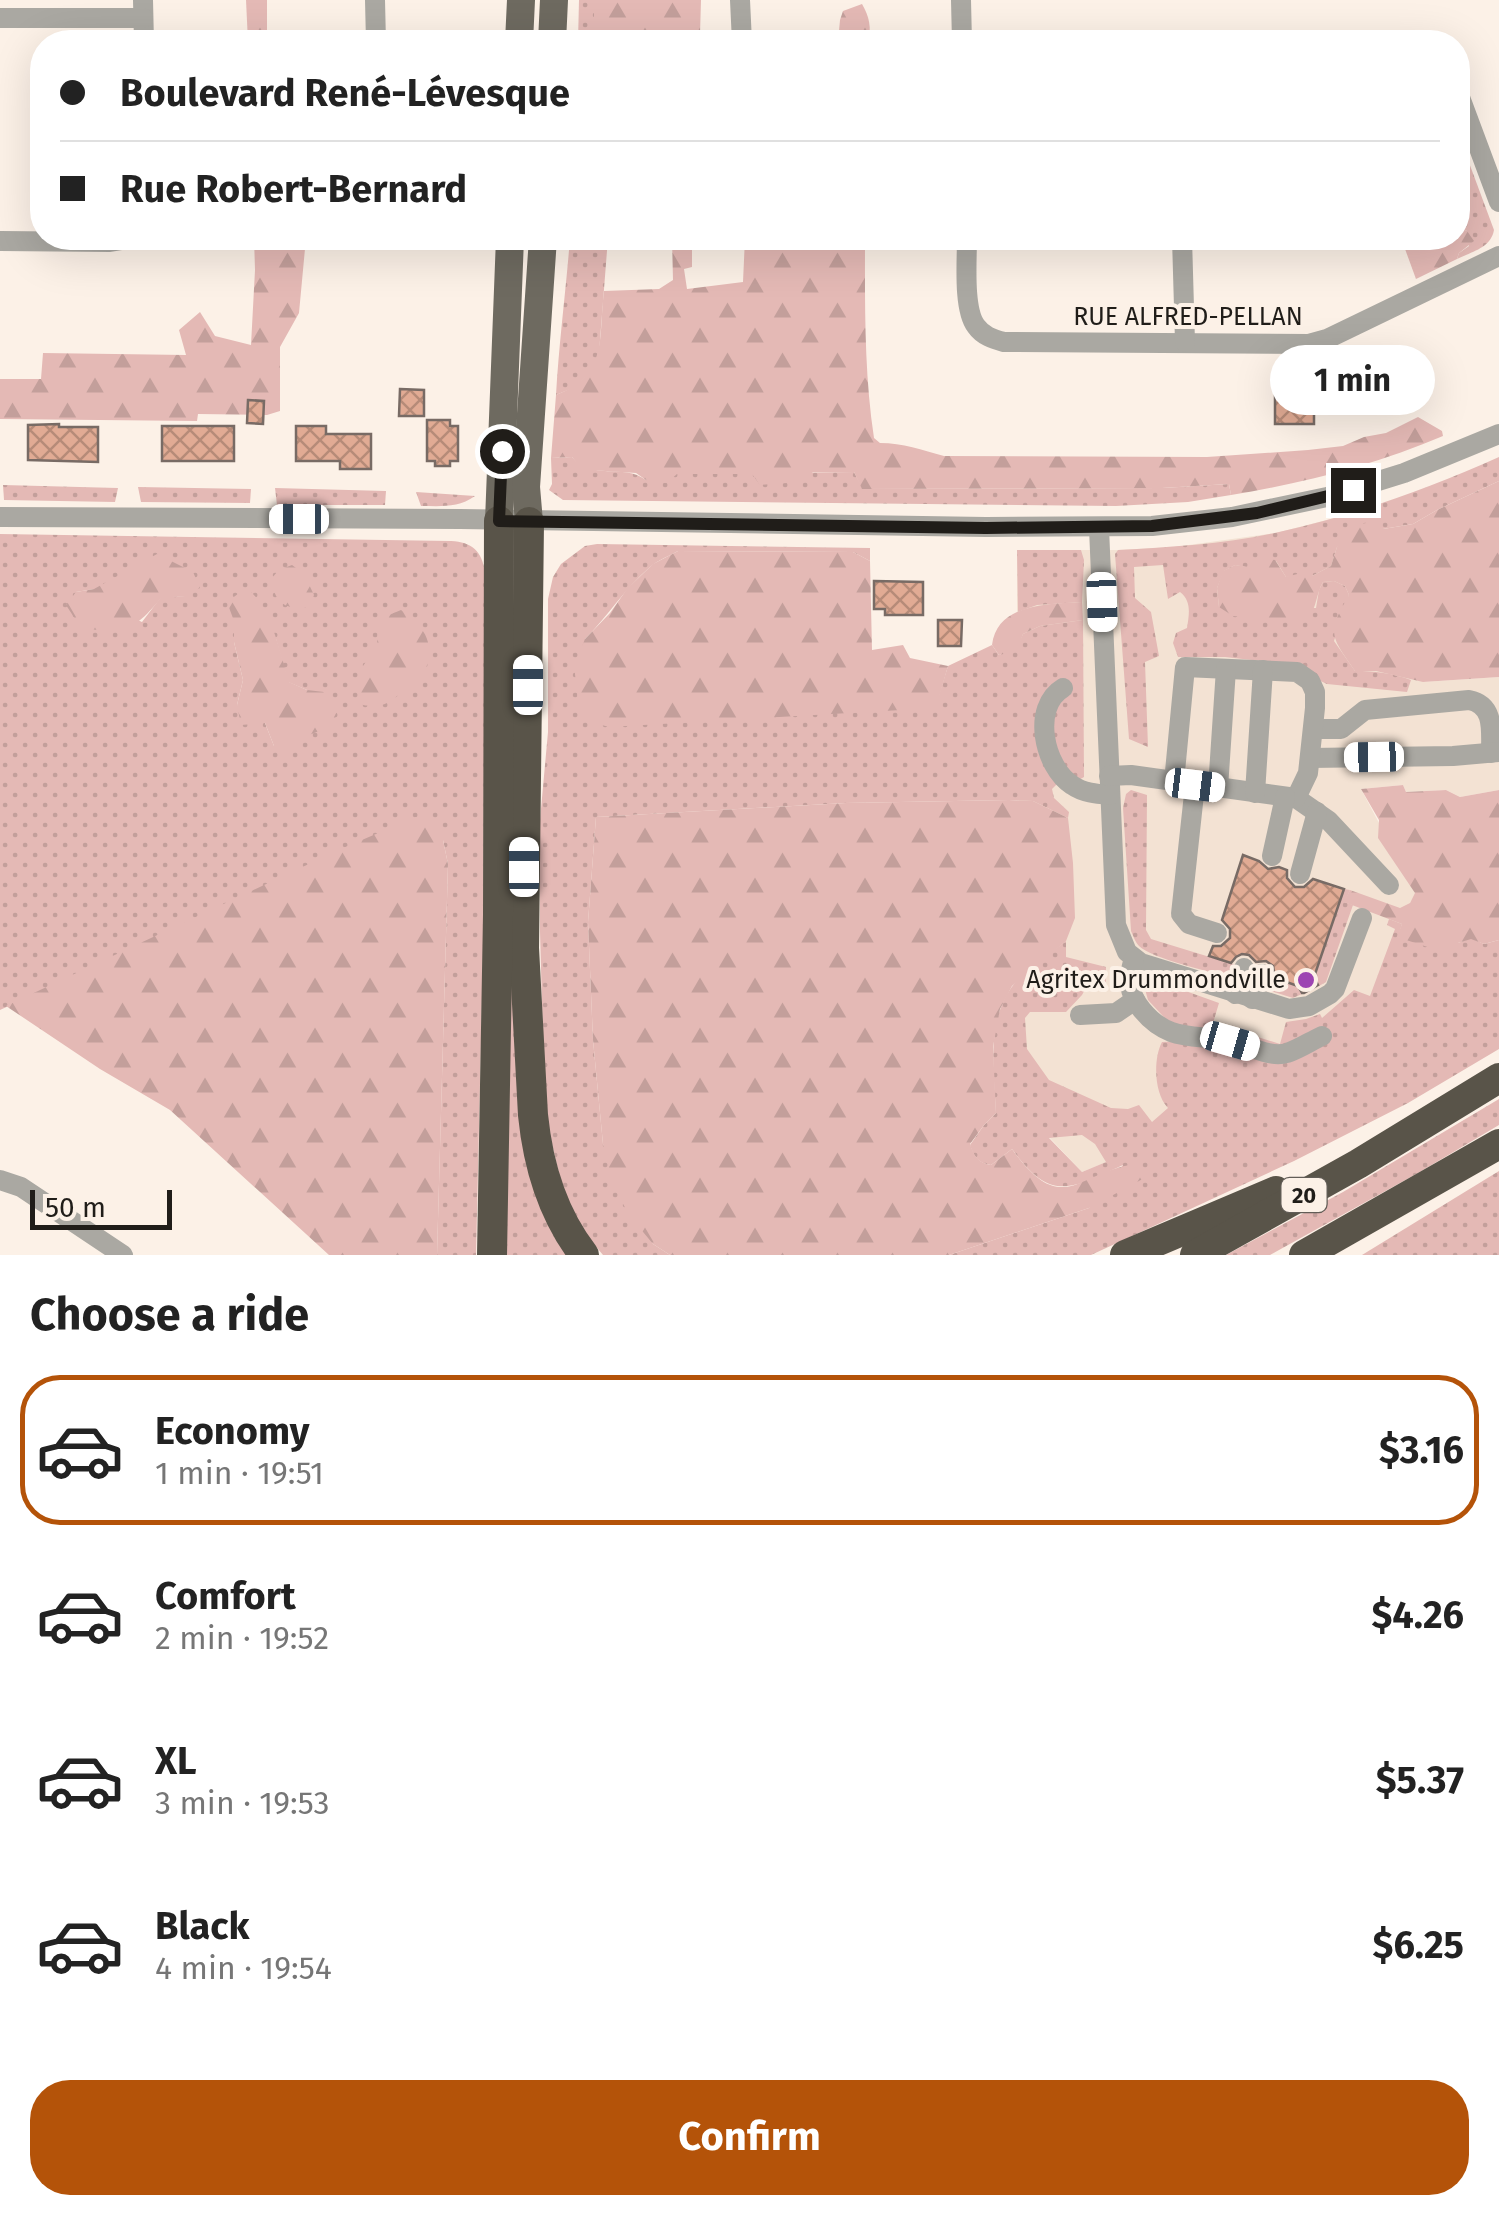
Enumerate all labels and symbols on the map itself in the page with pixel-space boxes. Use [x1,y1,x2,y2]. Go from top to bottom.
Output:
street label: RUE ALFRED-PELLAN [1073,302,1303,332]
callout: 1 min [1270,345,1436,415]
route start [480,429,525,474]
route end [1331,468,1376,513]
car [269,504,329,534]
car [1086,571,1118,633]
car [513,655,543,715]
car [1344,741,1404,773]
car [1163,766,1227,804]
car [509,837,539,897]
place label: Agritex Drummondville [1026,965,1286,995]
marker: Agritex Drummondville [1295,969,1317,991]
car [1197,1018,1263,1064]
road number: 20 [1282,1178,1326,1212]
scale bar [30,1185,172,1230]

